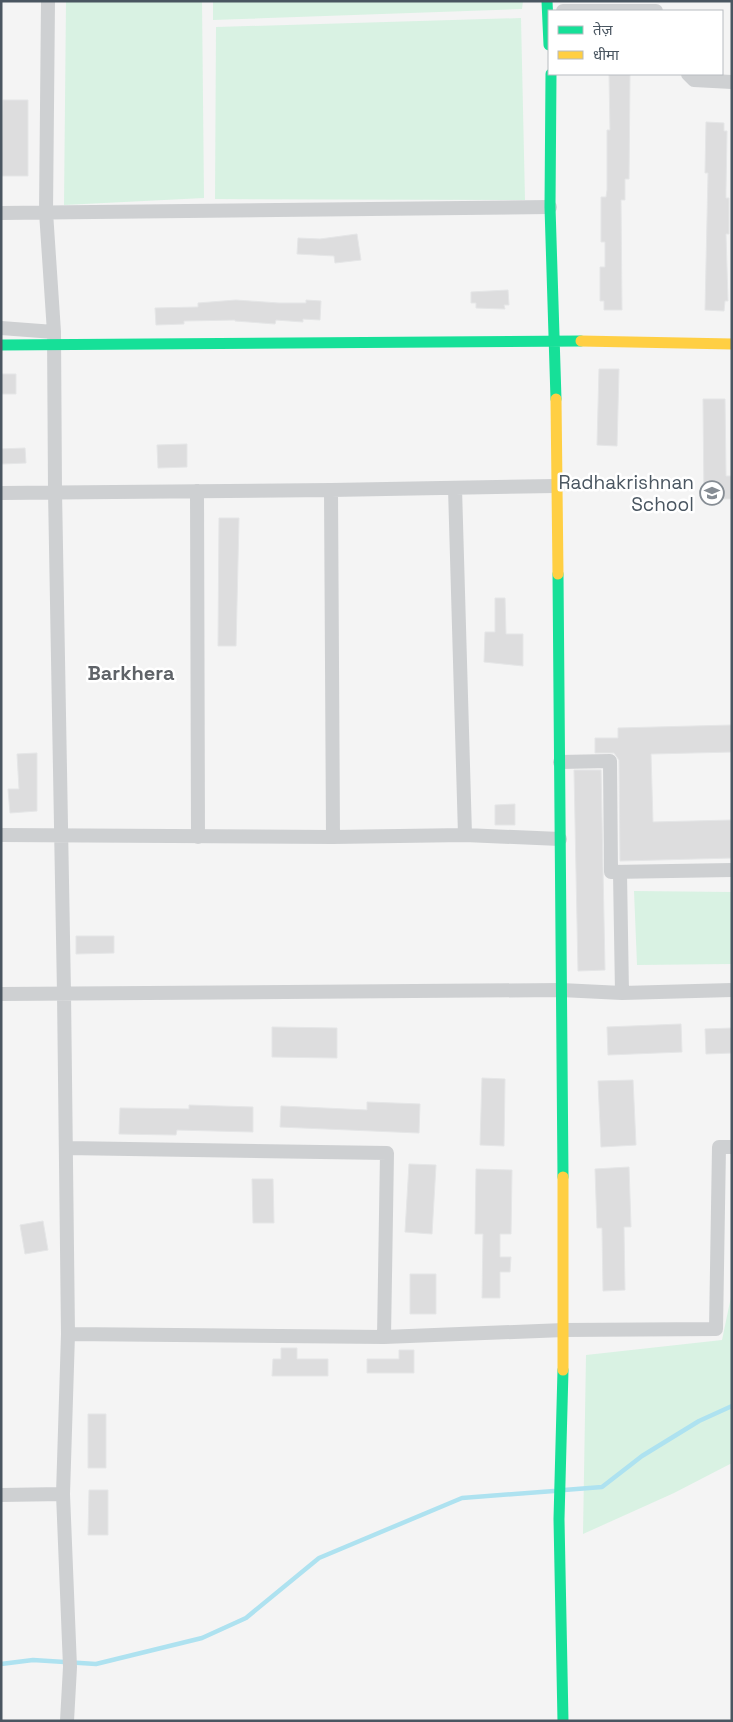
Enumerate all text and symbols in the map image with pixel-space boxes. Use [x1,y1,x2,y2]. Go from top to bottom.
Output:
legend [548,10,723,75]
text: तेज़ [593,20,614,39]
text: धीमा [593,45,620,64]
place label: Radhakrishnan School [559,470,694,517]
school or university icon: Radhakrishnan School [699,480,725,506]
district label: Barkhera [87,660,175,686]

